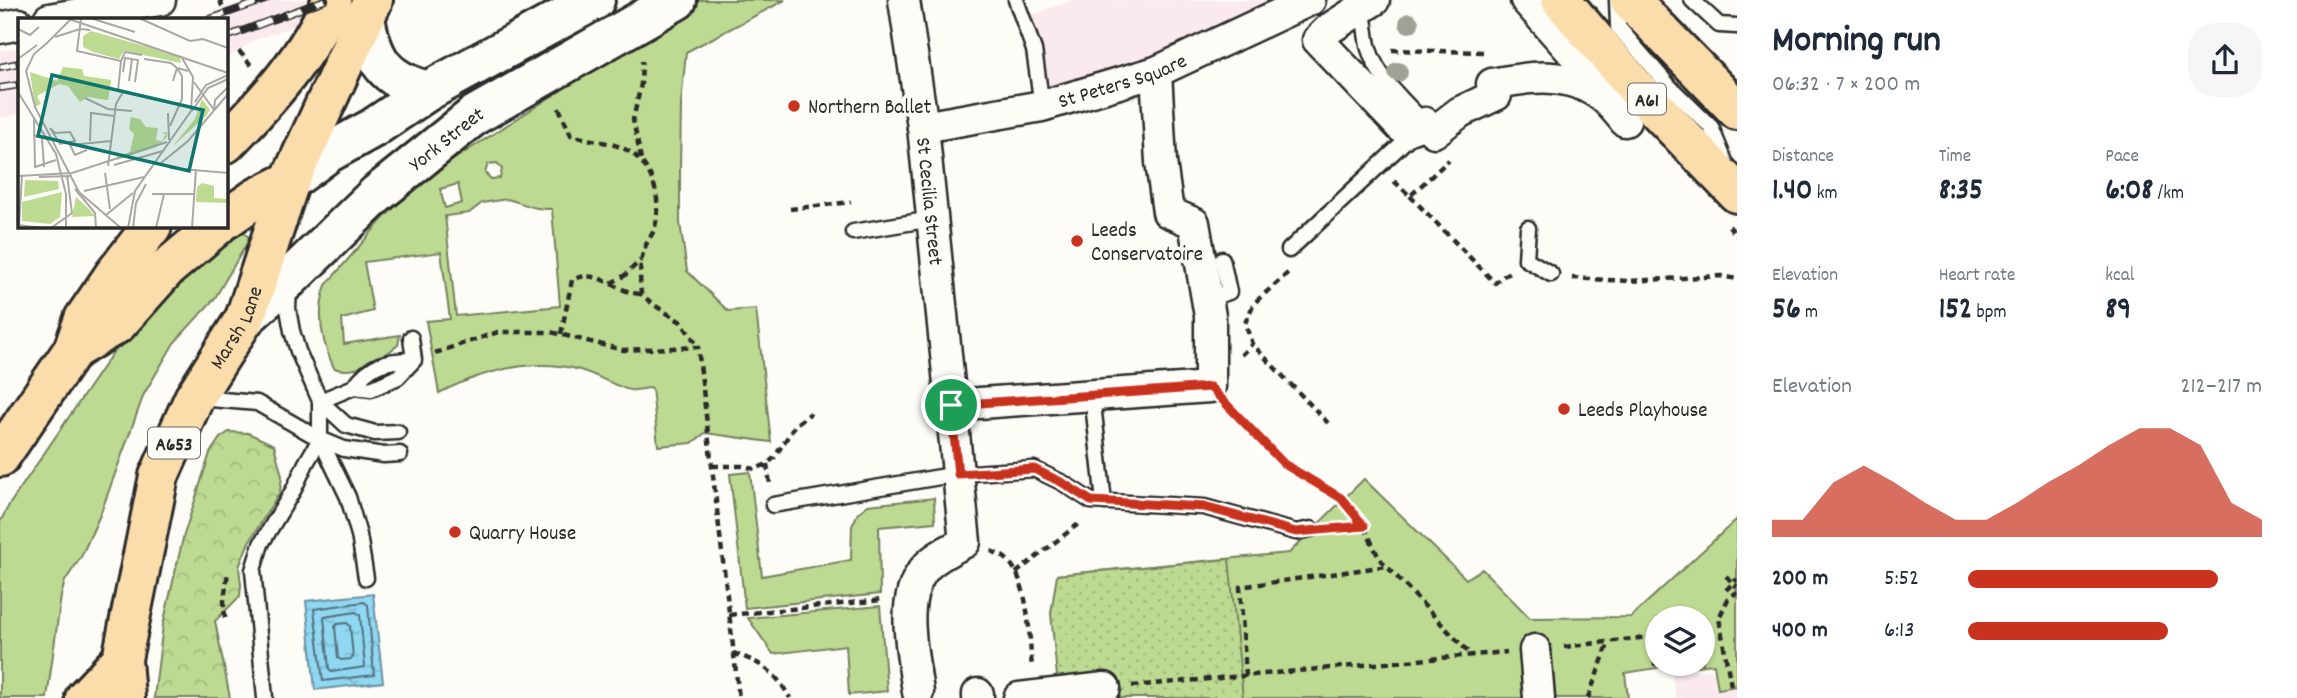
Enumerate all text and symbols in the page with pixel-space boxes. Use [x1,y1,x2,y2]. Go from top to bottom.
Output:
text: Morning run [1772,15,1941,70]
inset map [18,18,228,228]
button: share [2188,23,2262,97]
street label: St Peters Square [1055,48,1193,118]
text: 06:32 · 7 × 200 m [1772,69,1920,102]
road number: A61 [1628,83,1666,114]
place label: Northern Ballet [808,94,931,124]
marker: Northern Ballet [786,98,802,114]
street label: York Street [404,101,491,180]
street label: St Cecilia Street [906,136,949,267]
text: Distance [1772,144,1834,171]
text: Time [1939,144,1971,171]
text: Pace [2105,144,2139,171]
text: 1.40 [1772,171,1812,214]
text: 8:35 [1939,171,1983,214]
text: 6:08 [2105,171,2153,214]
text: km [1812,181,1838,208]
text: /km [2153,181,2184,208]
place label: Leeds Conservatoire [1091,217,1203,271]
marker: Leeds Conservatoire [1069,233,1085,249]
text: Elevation [1772,263,1838,290]
text: Heart rate [1939,263,2015,290]
text: kcal [2105,263,2134,290]
street label: Marsh Lane [204,283,272,376]
text: 56 [1772,290,1801,333]
text: 152 [1939,290,1972,333]
text: 89 [2105,290,2131,333]
text: m [1801,300,1818,327]
text: bpm [1972,300,2007,327]
text: Elevation [1772,371,1852,404]
text: 212–217 m [2180,371,2262,404]
pin [921,375,981,435]
icon: arrive [932,386,970,424]
place label: Leeds Playhouse [1578,397,1708,427]
marker: Leeds Playhouse [1556,401,1572,417]
road number: A653 [148,428,200,458]
place label: Quarry House [469,520,576,550]
marker: Quarry House [447,524,463,540]
text: 200 m [1772,563,1828,596]
text: 5:52 [1884,563,1919,596]
map controls [1645,606,1715,676]
button: layers [1645,606,1715,676]
text: 400 m [1772,615,1828,648]
text: 6:13 [1884,615,1914,648]

